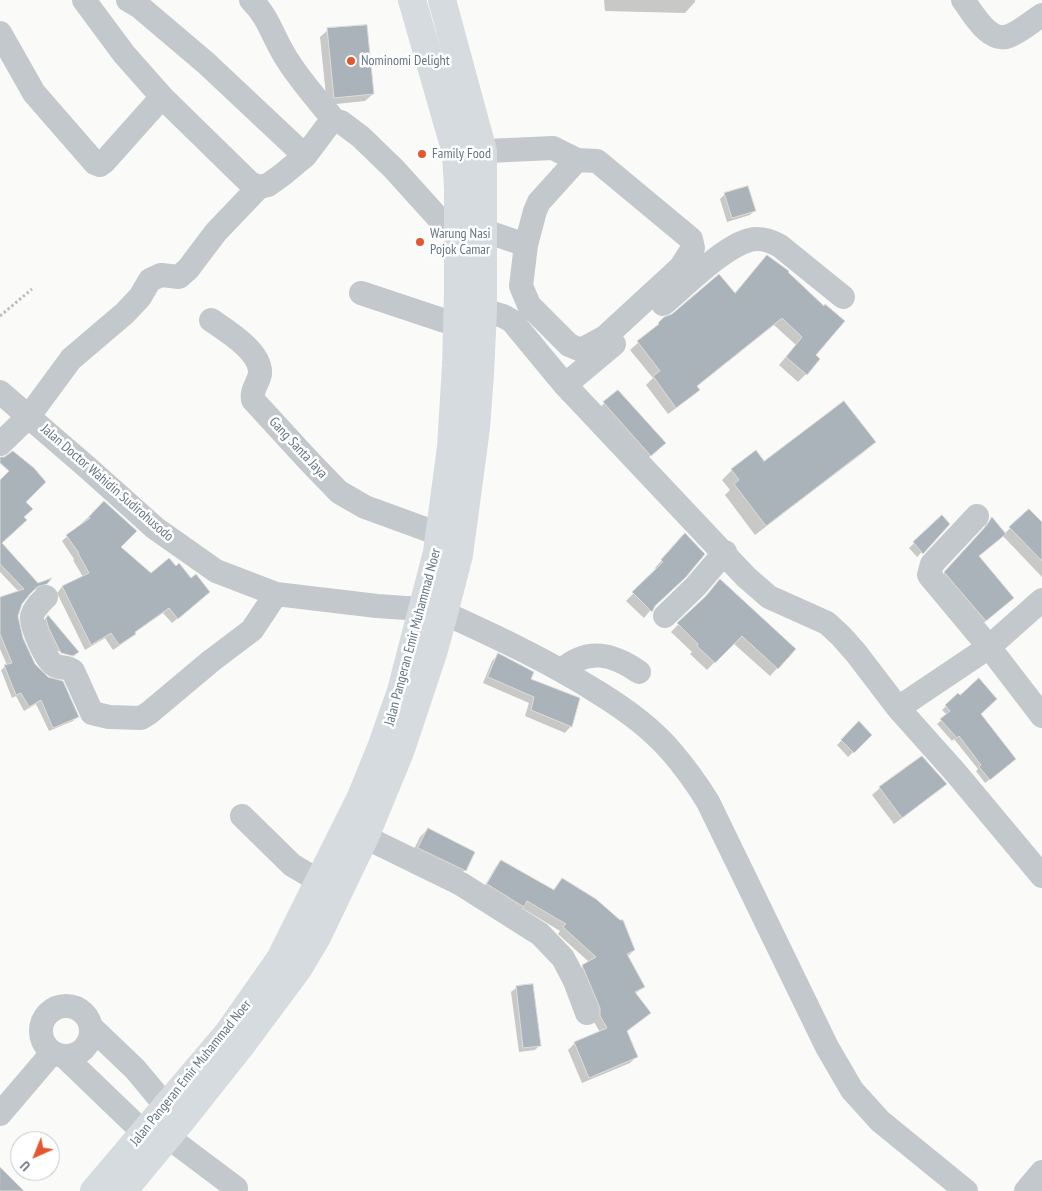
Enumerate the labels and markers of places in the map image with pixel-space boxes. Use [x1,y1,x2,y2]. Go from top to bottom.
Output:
place label: Nominomi Delight [361,53,450,69]
marker: Nominomi Delight [345,55,357,67]
place label: Family Food [432,146,491,162]
marker: Family Food [416,148,428,160]
place label: Warung Nasi Pojok Camar [430,226,491,258]
marker: Warung Nasi Pojok Camar [414,236,426,248]

